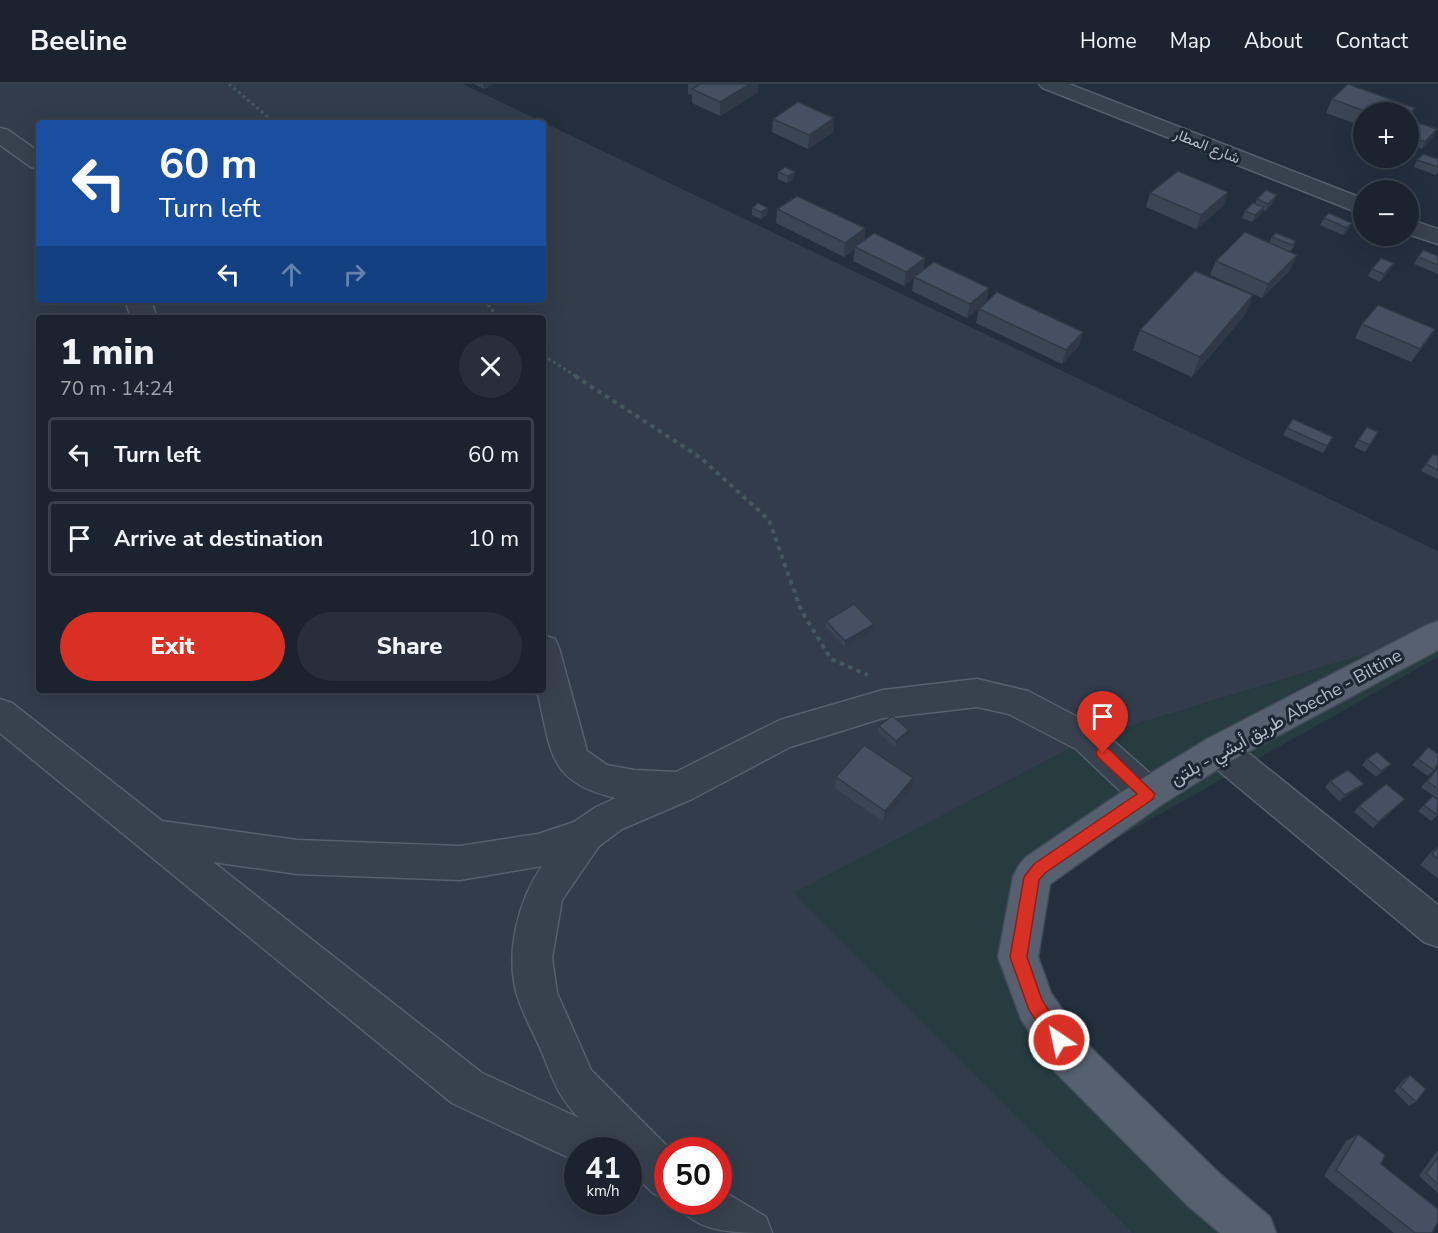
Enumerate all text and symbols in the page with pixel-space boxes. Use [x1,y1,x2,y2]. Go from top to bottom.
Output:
text: Beeline [30,22,127,60]
text: Home [1080,27,1137,55]
text: Map [1170,27,1211,55]
text: About [1244,27,1302,55]
text: Contact [1335,27,1408,55]
map controls [1353,102,1419,246]
button: + [1353,102,1419,168]
street label: شارع المطار [1170,123,1243,169]
text: 60 m [159,136,258,193]
icon: left [60,144,138,222]
button: − [1353,180,1419,246]
text: Turn left [159,190,260,227]
icon: left [212,258,245,291]
icon: ahead [275,258,308,291]
icon: right [338,258,371,291]
text: 1 min [60,328,155,377]
button: close [459,335,522,398]
text: 70 m · 14:24 [60,375,174,402]
icon: left [63,438,96,471]
text: Turn left [114,440,201,470]
text: 60 m [468,440,519,470]
icon: arrive [63,522,96,555]
text: Arrive at destination [114,524,323,554]
text: 10 m [468,524,519,554]
button: Exit [60,612,285,681]
button: Share [297,612,522,681]
street label: طريق أبشي - بلتن Abeche - Biltine [1166,643,1407,793]
pin [1077,691,1128,753]
icon: arrive [1086,700,1119,733]
position arrow [1027,1008,1091,1072]
speed limit sign: 50 [654,1137,732,1215]
text: 41 [585,1148,621,1189]
text: km/h [586,1181,620,1201]

